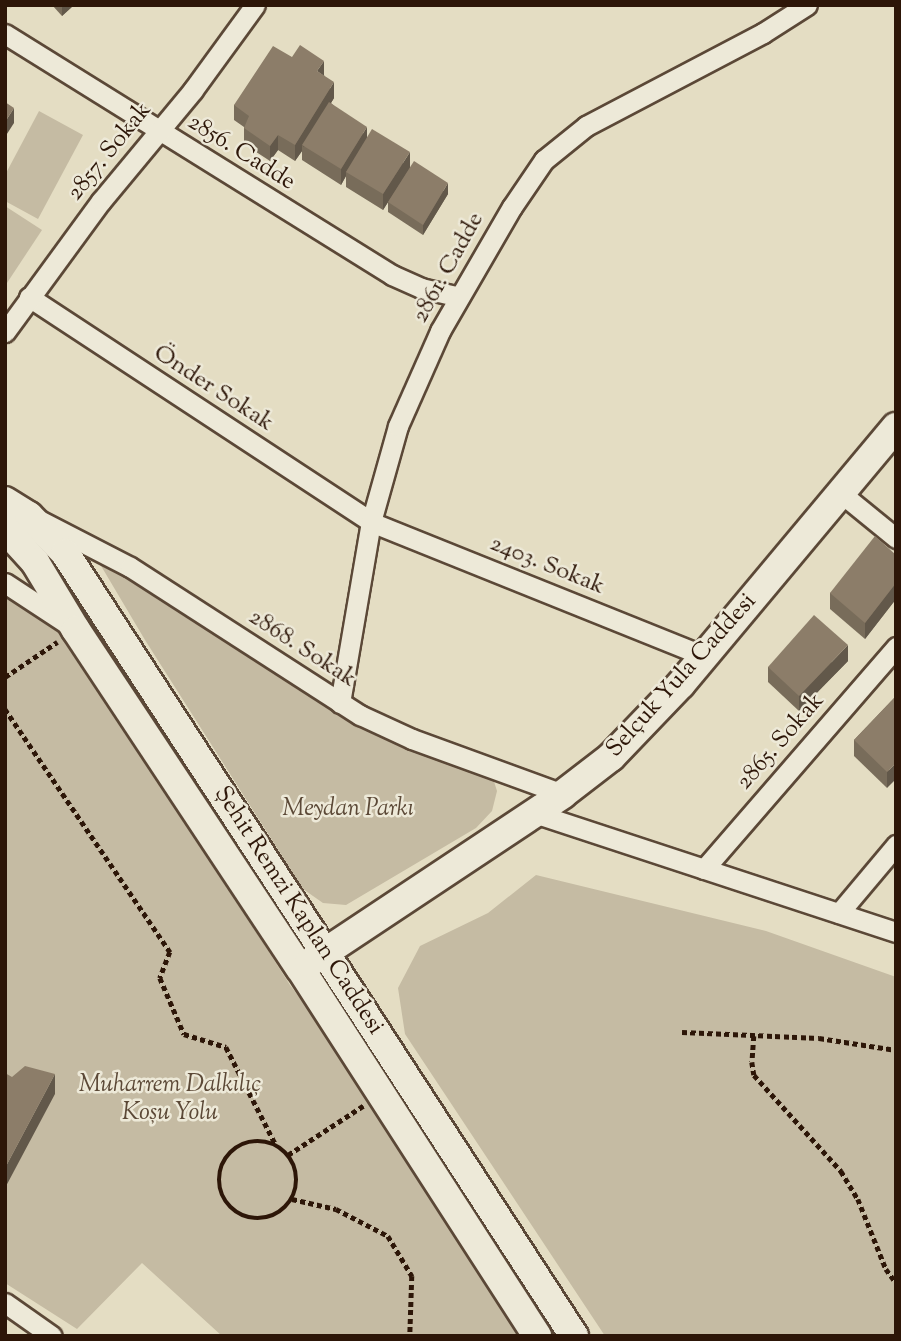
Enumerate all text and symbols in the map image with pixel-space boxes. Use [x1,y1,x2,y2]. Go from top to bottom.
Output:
street label: 2857. Sokak [62,97,158,207]
street label: 2856. Cadde [182,109,300,197]
street label: 2861. Cadde [407,208,491,328]
street label: Önder Sokak [147,339,279,439]
street label: 2403. Sokak [485,530,609,602]
street label: Selçuk Yula Caddesi [601,588,763,764]
street label: 2868. Sokak [243,604,361,694]
street label: 2865. Sokak [731,688,831,796]
street label: Şehit Remzi Kaplan Caddesi [207,781,389,1041]
park label: Meydan Parkı [282,796,414,824]
park label: Muharrem Dalkılıç Koşu Yolu [79,1072,261,1128]

